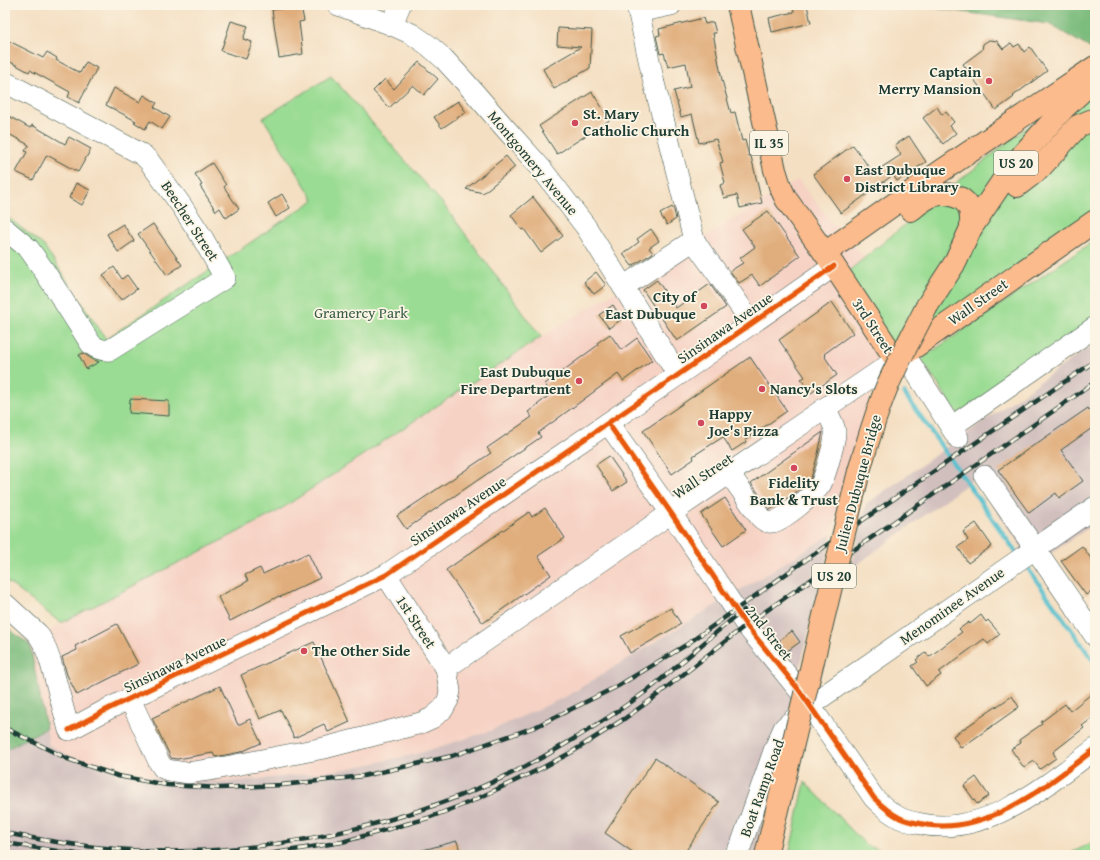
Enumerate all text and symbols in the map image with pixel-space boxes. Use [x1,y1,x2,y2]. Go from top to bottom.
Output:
place label: Captain Merry Mansion [879,61,981,99]
marker: Captain Merry Mansion [984,76,994,86]
place label: St. Mary Catholic Church [583,103,690,141]
street label: Montgomery Avenue [483,106,584,220]
marker: St. Mary Catholic Church [570,118,580,128]
road number: IL 35 [750,131,788,155]
road number: US 20 [994,151,1038,175]
place label: East Dubuque District Library [855,159,959,197]
marker: East Dubuque District Library [842,174,852,184]
street label: Beecher Street [157,176,225,266]
street label: Wall Street [943,273,1013,330]
place label: City of East Dubuque [605,286,698,324]
street label: Sinsinawa Avenue [673,287,777,368]
street label: 3rd Street [848,294,900,358]
marker: City of East Dubuque [699,301,709,311]
park label: Gramercy Park [314,302,408,323]
place label: East Dubuque Fire Department [461,361,571,399]
marker: East Dubuque Fire Department [574,376,584,386]
place label: Nancy's Slots [770,378,858,399]
marker: Nancy's Slots [757,384,767,394]
place label: Happy Joe's Pizza [706,403,779,441]
street label: Julien Dubuque Bridge [829,412,886,556]
marker: Happy Joe's Pizza [696,418,706,428]
street label: Wall Street [668,447,738,504]
marker: Fidelity Bank & Trust [789,463,799,473]
street label: Sinsinawa Avenue [405,470,510,551]
place label: Fidelity Bank & Trust [750,472,838,510]
street label: Menominee Avenue [895,561,1008,650]
road number: US 20 [812,564,856,588]
street label: 1st Street [391,591,442,653]
street label: 2nd Street [741,601,798,665]
street label: Sinsinawa Avenue [120,629,230,698]
place label: The Other Side [312,640,410,661]
marker: The Other Side [299,646,309,656]
street label: Boat Ramp Road [734,736,789,840]

